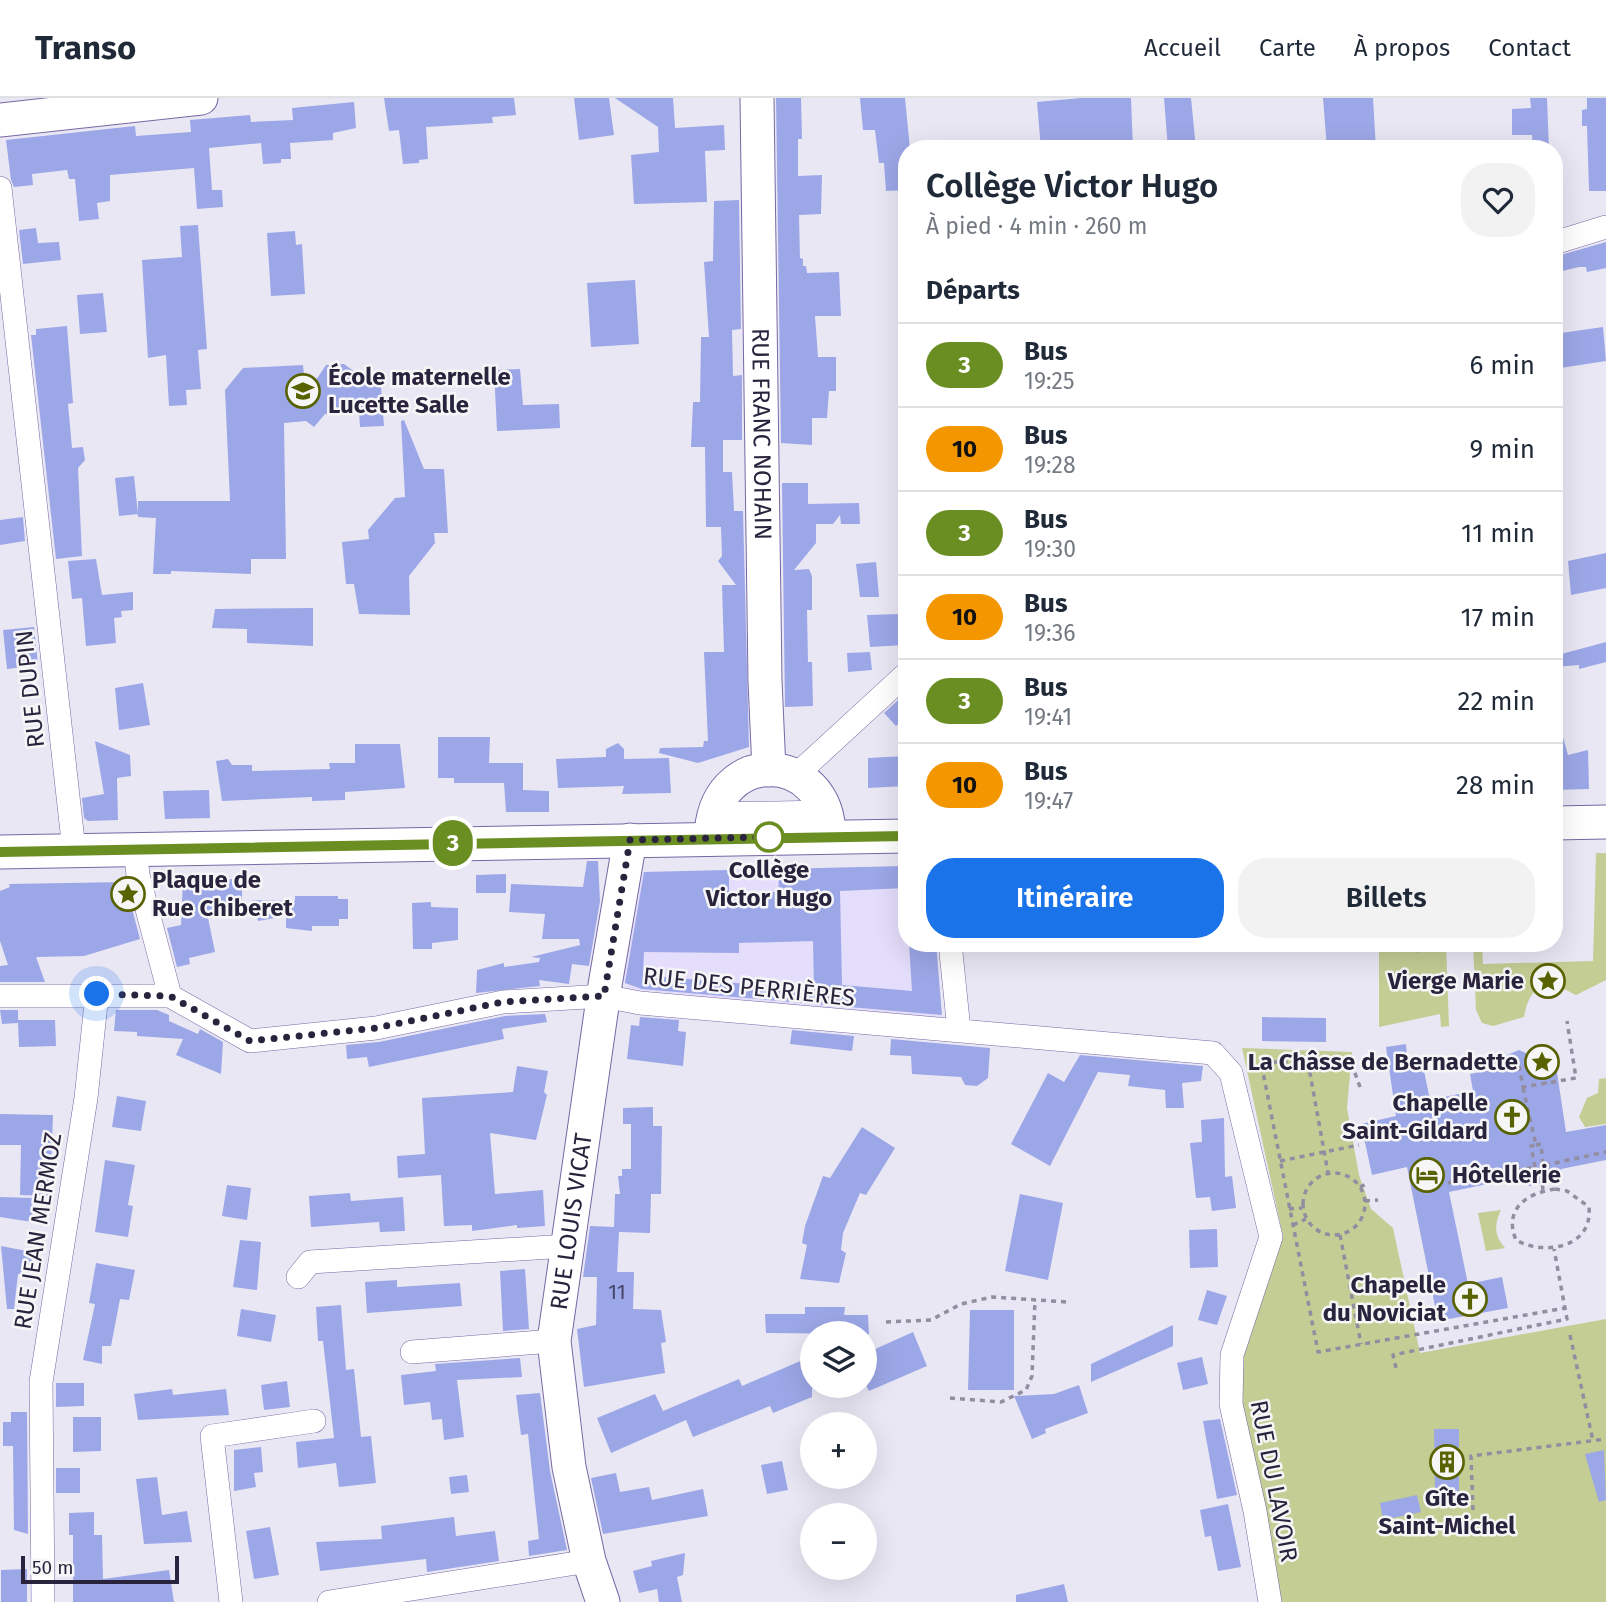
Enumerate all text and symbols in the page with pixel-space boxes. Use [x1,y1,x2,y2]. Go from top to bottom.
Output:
text: Transo [35,28,136,68]
text: Accueil [1144,34,1221,62]
text: Carte [1259,34,1316,62]
text: À propos [1354,34,1450,62]
text: Contact [1488,34,1571,62]
button: heart [1461,163,1535,237]
text: Collège Victor Hugo [926,166,1218,206]
text: À pied · 4 min · 260 m [926,212,1147,240]
text: Départs [926,275,1020,306]
street label: RUE FRANC NOHAIN [746,328,777,540]
text: Bus [1024,336,1067,367]
text: 6 min [1469,350,1535,381]
text: 3 [958,351,971,379]
place label: École maternelle Lucette Salle [328,362,511,419]
text: 19:25 [1024,367,1074,395]
school or university icon: École maternelle Lucette Salle [284,372,322,410]
text: Bus [1024,420,1067,451]
text: 9 min [1470,434,1535,465]
text: 10 [952,435,977,463]
text: 19:28 [1024,451,1076,479]
text: Bus [1024,504,1067,535]
text: 11 min [1461,518,1535,549]
text: 3 [958,519,971,547]
text: 19:30 [1024,535,1076,563]
text: Bus [1024,588,1067,619]
text: 17 min [1460,602,1535,633]
text: 10 [952,603,977,631]
text: 19:36 [1024,619,1076,647]
street label: RUE DUPIN [10,629,50,749]
text: Bus [1024,672,1067,703]
text: 22 min [1458,686,1535,717]
text: 3 [958,687,971,715]
text: 19:41 [1024,703,1072,731]
text: Bus [1024,756,1067,787]
text: 28 min [1456,770,1535,801]
text: 10 [952,771,977,799]
text: 19:47 [1024,787,1073,815]
line badge: 3 [430,820,476,866]
marker: Collège Victor Hugo [754,822,784,852]
text: 3 [447,829,459,857]
place label: Collège Victor Hugo [705,856,832,912]
button: Itinéraire [926,858,1224,938]
button: Billets [1238,858,1535,938]
place label: Plaque de Rue Chiberet [152,866,293,922]
place icon: Plaque de Rue Chiberet [109,875,147,913]
street label: RUE DES PERRIÈRES [642,961,856,1012]
place icon: Vierge Marie [1529,962,1567,1000]
place label: Vierge Marie [1387,967,1524,995]
your location [79,976,114,1011]
place icon: La Châsse de Bernadette [1523,1043,1561,1081]
place label: La Châsse de Bernadette [1248,1048,1518,1076]
place label: Chapelle Saint-Gildard [1342,1089,1488,1145]
church icon: Chapelle Saint-Gildard [1493,1098,1531,1136]
street label: RUE JEAN MERMOZ [9,1130,67,1332]
street label: RUE LOUIS VICAT [545,1131,598,1312]
hotel icon: Hôtellerie [1408,1156,1446,1194]
place label: Hôtellerie [1452,1161,1561,1189]
place label: Chapelle du Noviciat [1323,1271,1447,1327]
house number: 11 [608,1279,626,1305]
church icon: Chapelle du Noviciat [1451,1280,1489,1318]
map controls [800,1321,877,1580]
button: layers [800,1321,877,1398]
street label: RUE DU LAVOIR [1245,1398,1303,1564]
button: + [800,1412,877,1489]
building icon: Gîte Saint-Michel [1428,1443,1466,1481]
place label: Gîte Saint-Michel [1379,1484,1516,1540]
button: − [800,1503,877,1580]
scale bar [21,1553,178,1585]
text: 50 m [32,1556,73,1579]

